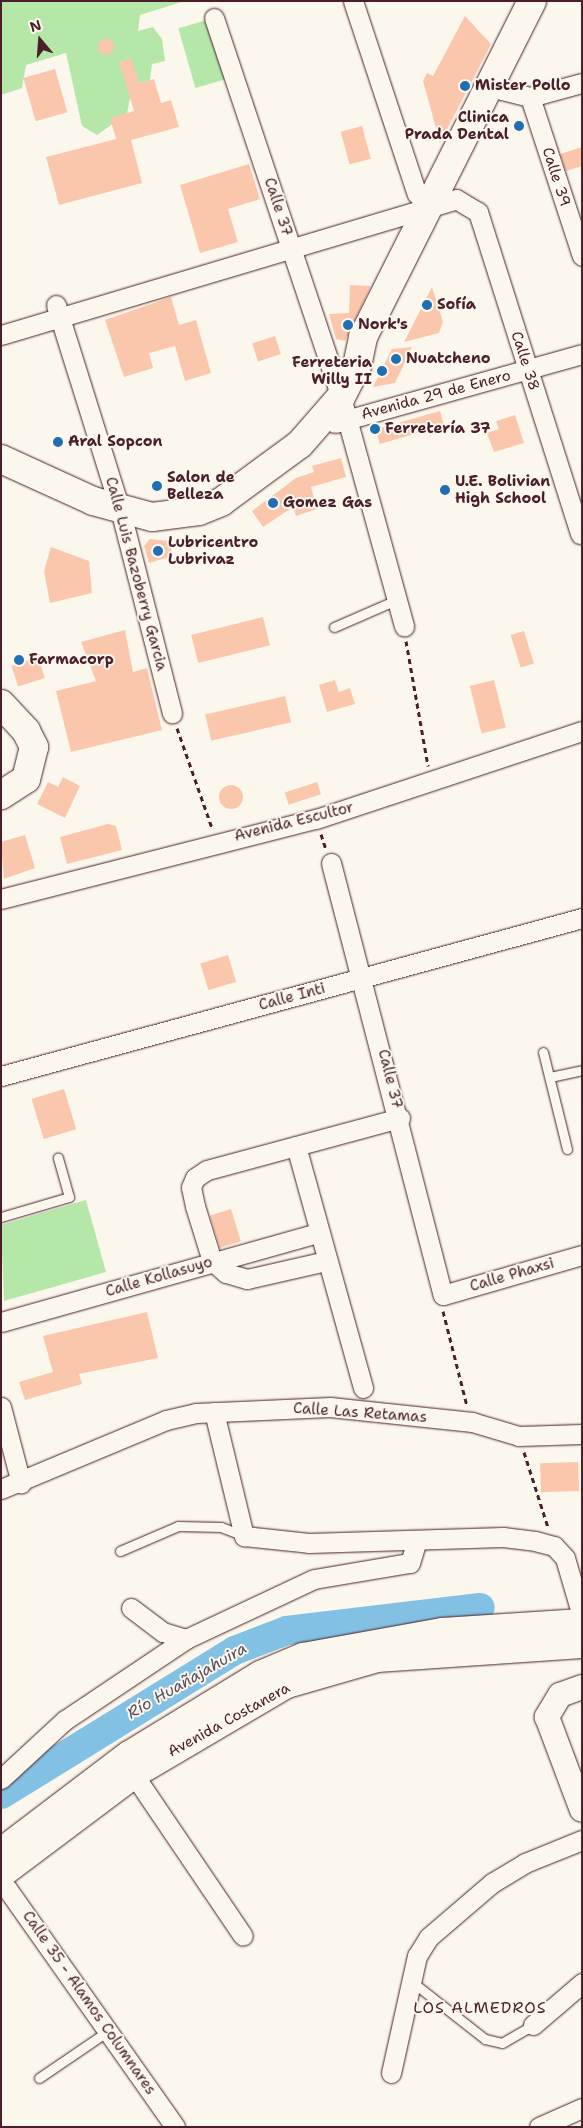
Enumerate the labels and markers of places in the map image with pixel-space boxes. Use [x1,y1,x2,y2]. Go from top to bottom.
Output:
place label: Mister Pollo [475,77,570,95]
marker: Mister Pollo [459,80,471,92]
place label: Clinica Prada Dental [405,108,509,143]
marker: Clinica Prada Dental [513,120,525,132]
place label: Sofía [437,296,476,314]
marker: Sofía [421,299,433,311]
place label: Nork's [358,316,408,334]
marker: Nork's [342,319,354,331]
place label: Nuatcheno [406,350,491,368]
place label: Ferreteria Willy II [292,353,372,388]
marker: Nuatcheno [390,353,402,365]
marker: Ferreteria Willy II [376,365,388,377]
place label: Ferretería 37 [385,420,491,438]
marker: Ferretería 37 [369,423,381,435]
place label: Aral Sopcon [68,433,162,451]
marker: Aral Sopcon [52,436,64,448]
place label: Salon de Belleza [167,468,235,503]
place label: U.E. Bolivian High School [455,472,550,507]
marker: Salon de Belleza [151,480,163,492]
marker: U.E. Bolivian High School [439,484,451,496]
place label: Gomez Gas [283,494,372,512]
marker: Gomez Gas [267,497,279,509]
place label: Lubricentro Lubrivaz [168,533,258,568]
marker: Lubricentro Lubrivaz [152,545,164,557]
place label: Farmacorp [29,651,114,669]
marker: Farmacorp [13,654,25,666]

